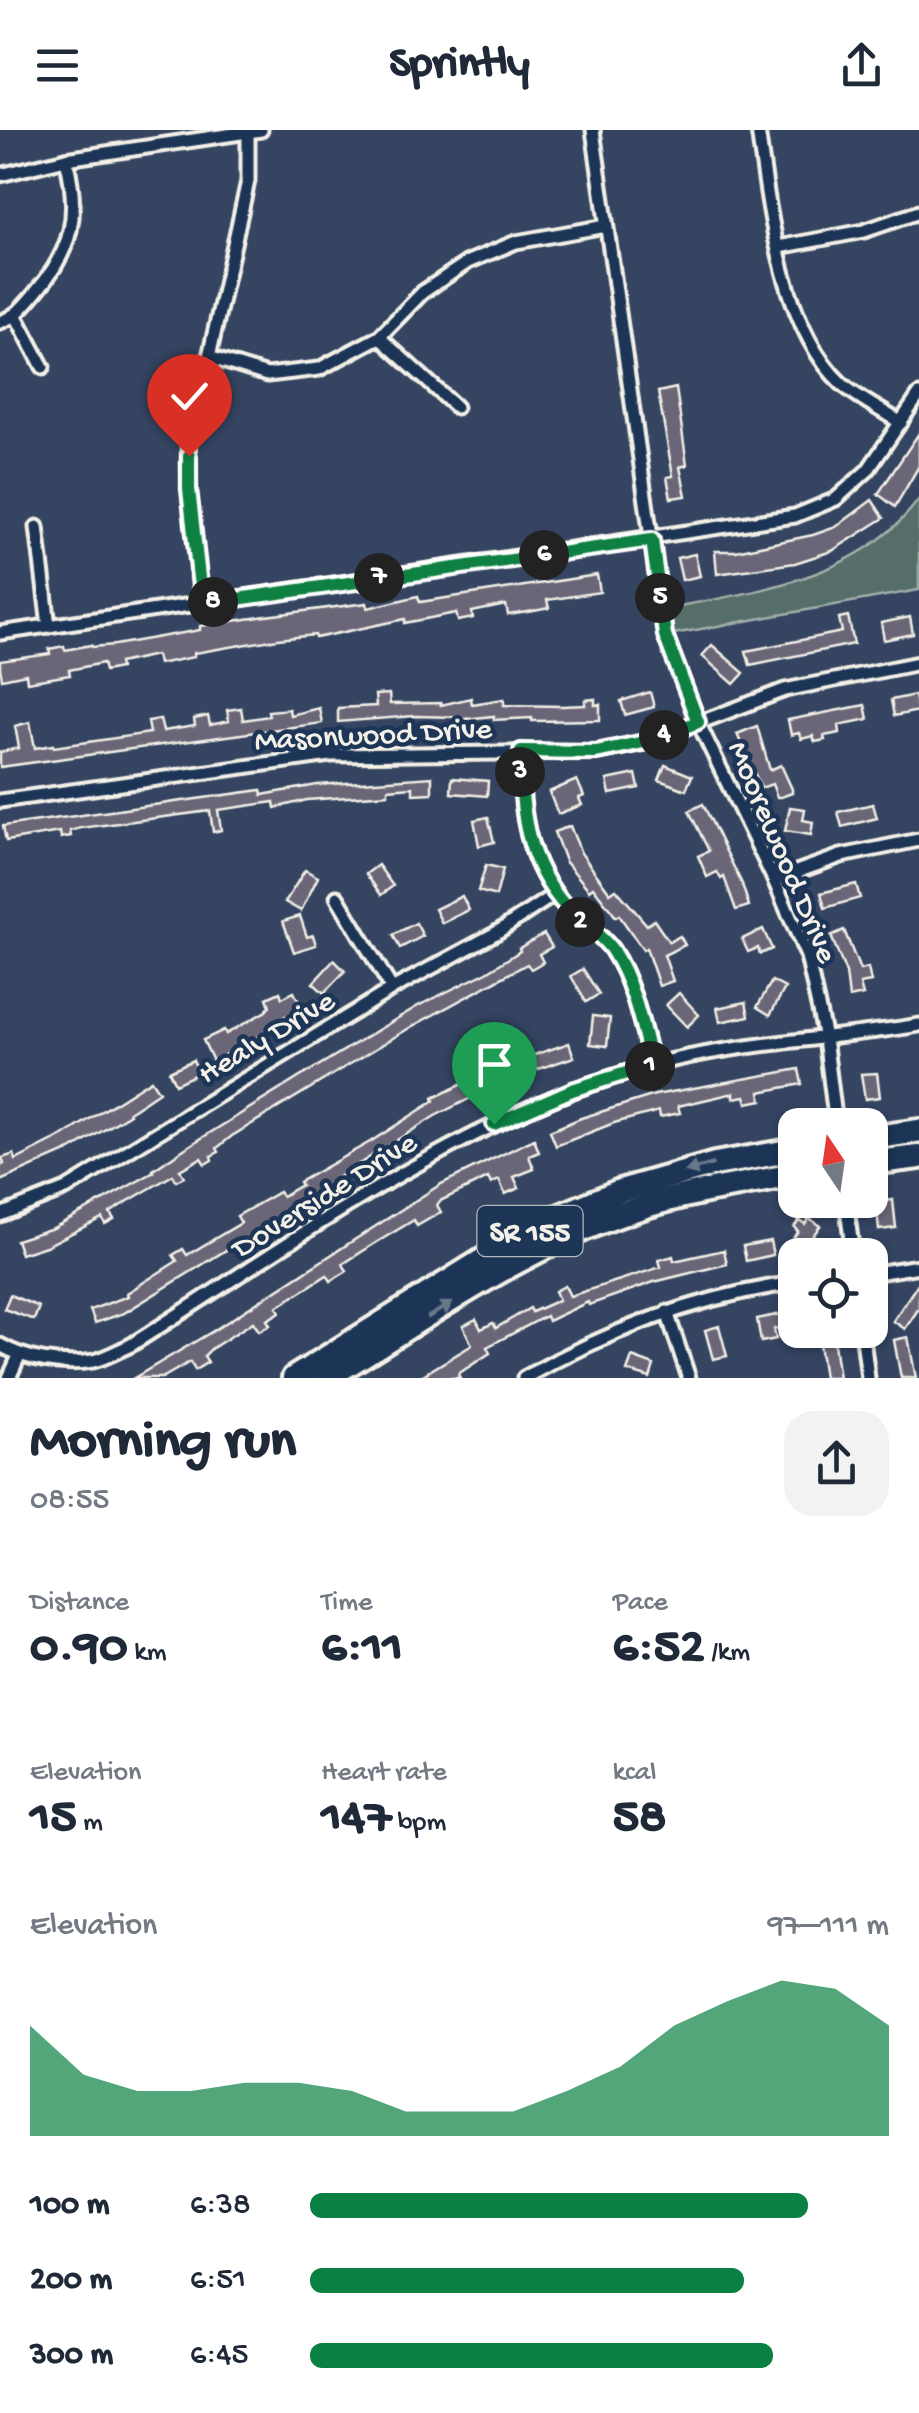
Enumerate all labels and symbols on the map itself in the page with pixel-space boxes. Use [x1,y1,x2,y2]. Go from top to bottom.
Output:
pin [147,354,232,457]
pin: 6 [519,530,569,580]
pin: 7 [354,553,404,603]
pin: 5 [635,573,685,623]
pin: 8 [188,577,238,627]
pin: 4 [639,710,689,760]
street label: Masonwood Drive [254,712,493,762]
street label: Moorewood Drive [717,736,844,970]
pin: 3 [495,747,545,797]
pin: 2 [555,897,605,947]
street label: Healy Drive [192,983,343,1095]
pin [452,1022,537,1125]
pin: 1 [625,1041,675,1091]
north arrow [778,1108,888,1218]
street label: Doverside Drive [225,1125,425,1270]
one-way arrow [684,1161,715,1177]
road number: SR 155 [478,1206,582,1256]
one-way arrow [426,1302,454,1319]

